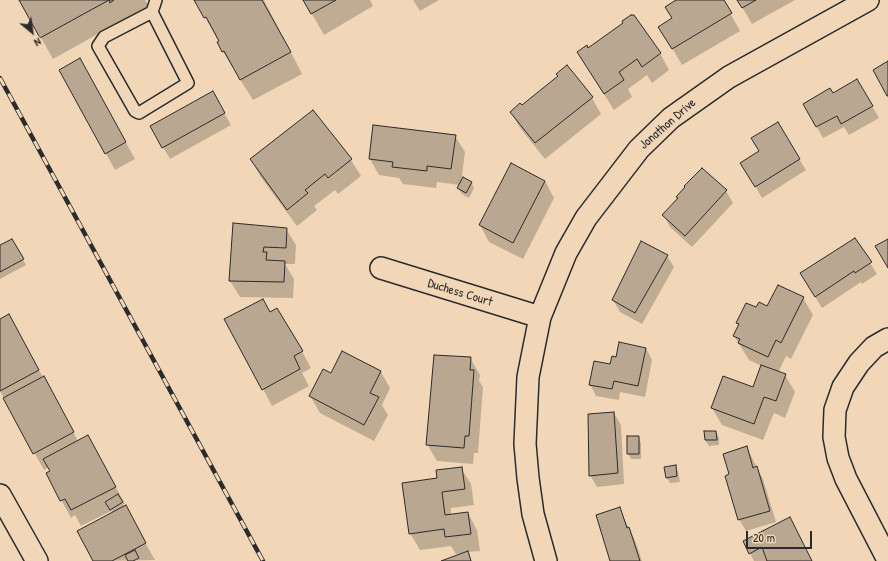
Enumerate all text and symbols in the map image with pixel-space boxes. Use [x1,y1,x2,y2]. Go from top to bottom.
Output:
north arrow [12,12,52,52]
text: N [32,35,44,50]
street label: Jonathon Drive [637,95,699,153]
street label: Duchess Court [426,276,494,310]
scale bar [748,523,814,549]
text: 20 m [753,529,775,546]

